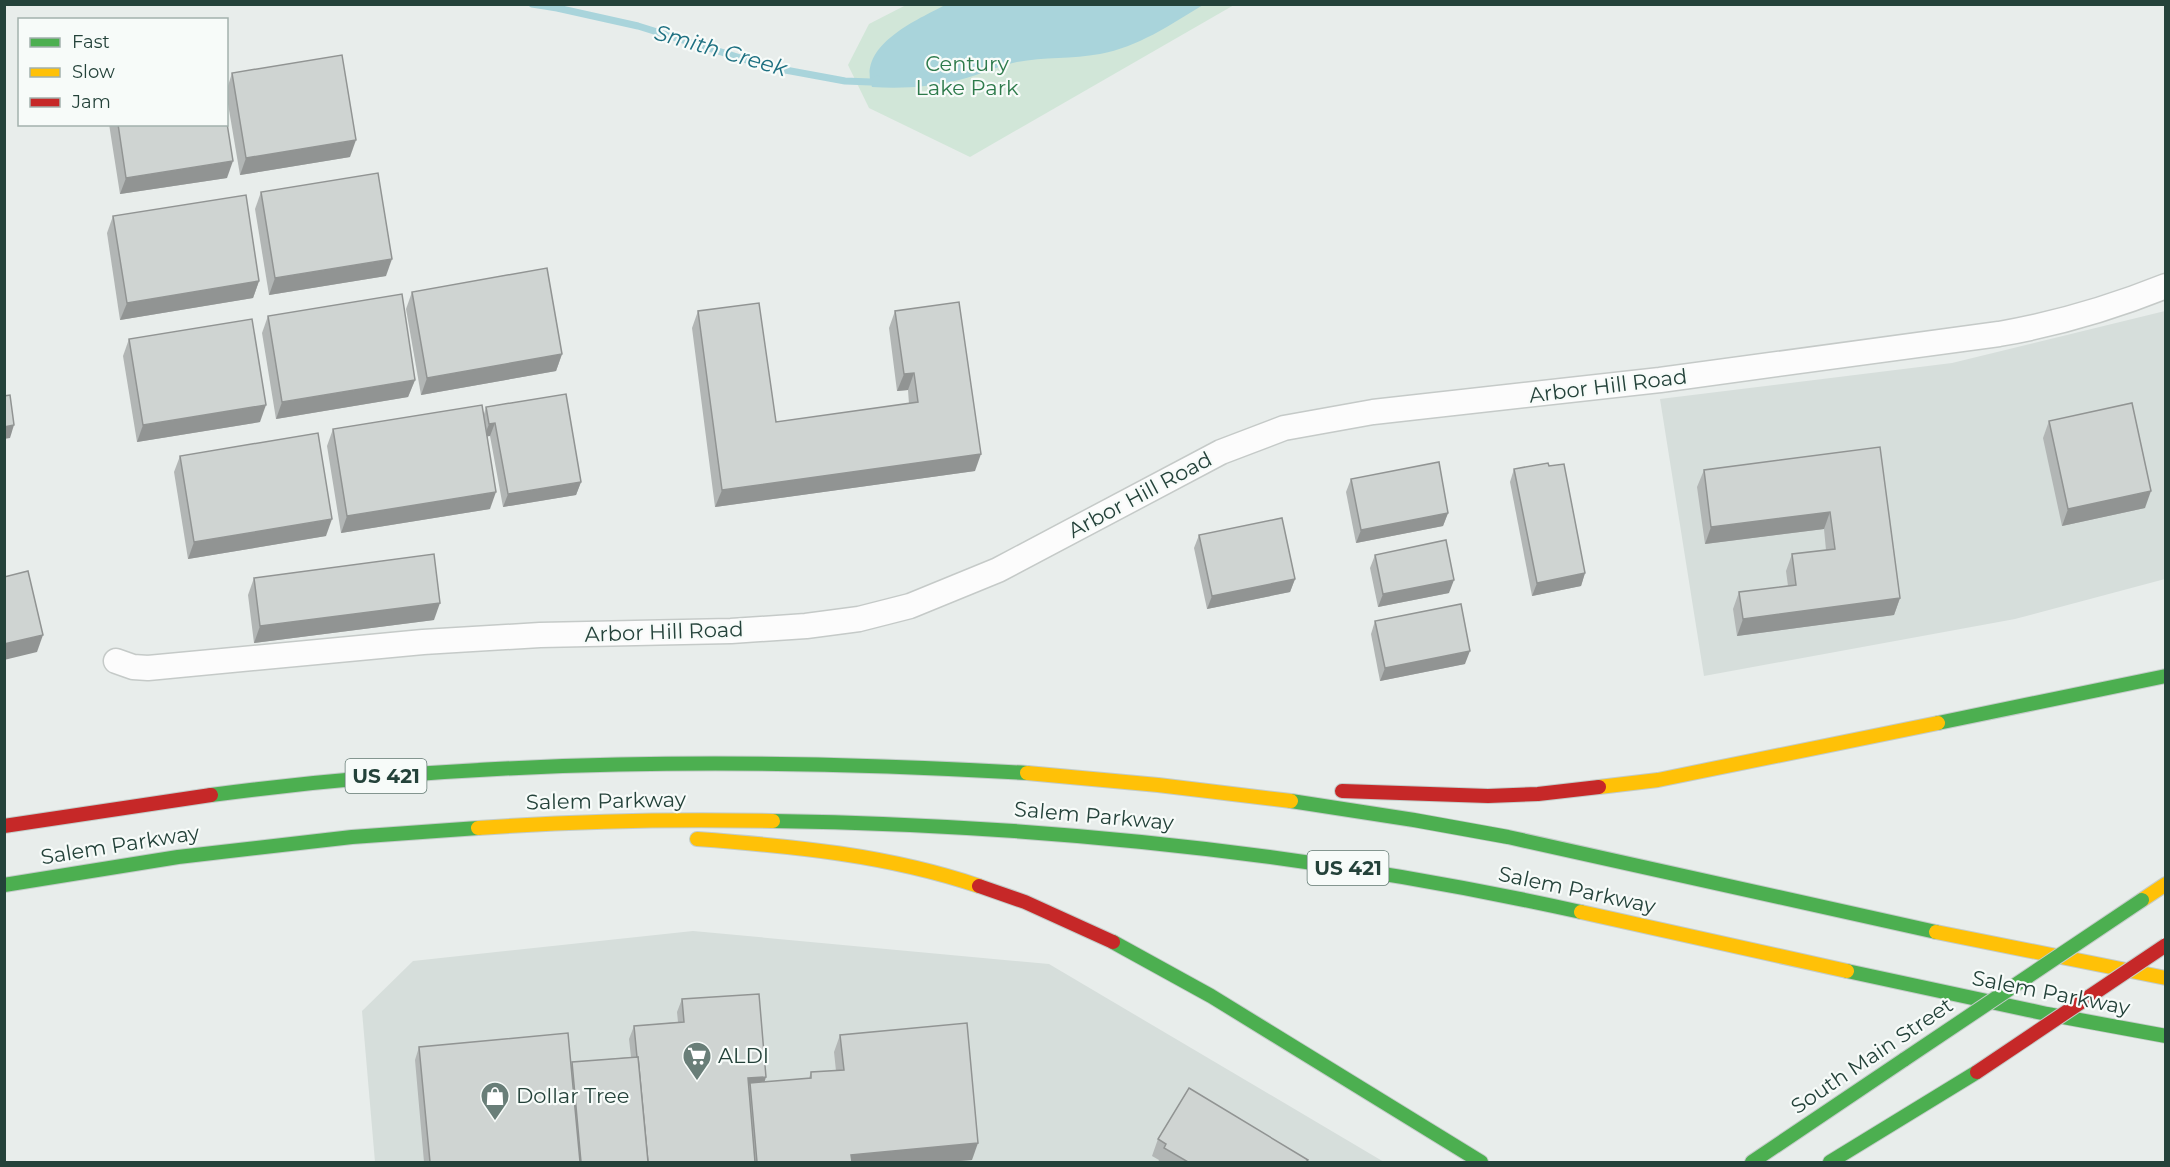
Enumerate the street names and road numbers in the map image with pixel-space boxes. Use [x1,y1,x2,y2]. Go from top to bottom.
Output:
street label: Arbor Hill Road [1527,363,1688,408]
street label: Arbor Hill Road [1064,446,1216,543]
street label: Arbor Hill Road [584,616,744,647]
road number: US 421 [346,759,426,793]
street label: Salem Parkway [526,787,687,814]
street label: Salem Parkway [1013,796,1176,835]
street label: Salem Parkway [39,820,202,869]
road number: US 421 [1308,851,1388,885]
street label: Salem Parkway [1496,861,1659,919]
street label: Salem Parkway [1970,965,2133,1020]
street label: South Main Street [1786,992,1957,1119]

